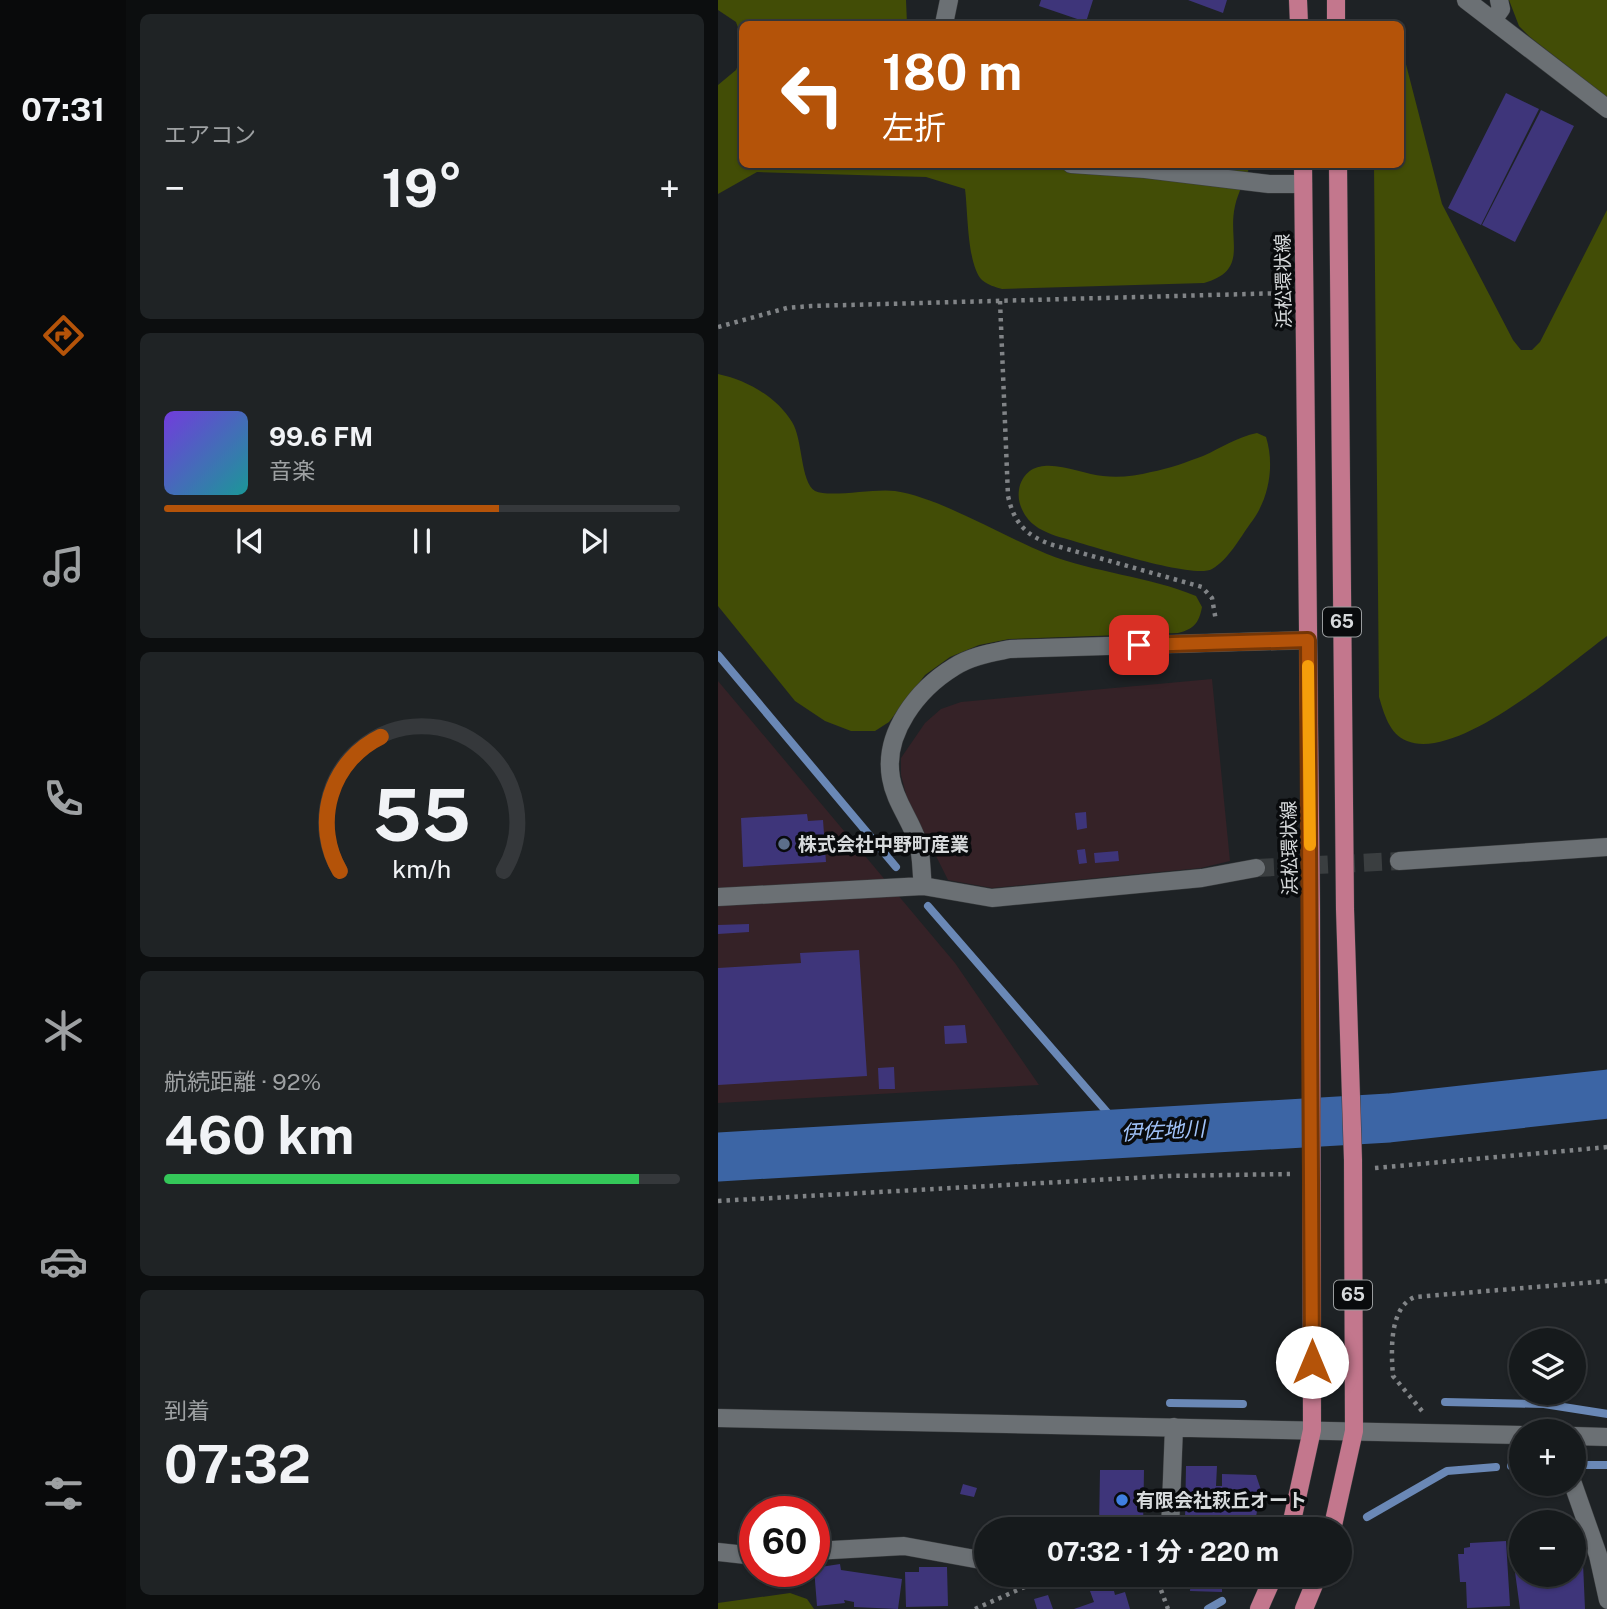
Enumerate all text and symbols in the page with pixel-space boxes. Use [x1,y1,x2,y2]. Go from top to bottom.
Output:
text: 180 m [882,43,1022,101]
icon: left [767,49,858,140]
text: 07:31 [21,91,105,128]
text: 左折 [882,109,946,146]
text: エアコン [164,121,256,148]
text: 19° [381,158,463,219]
text: − [164,166,185,211]
text: + [659,166,680,211]
street label: 浜松環状線 [1271,233,1295,329]
icon: directions [39,311,88,360]
text: 99.6 FM [269,421,373,452]
text: 音楽 [269,457,315,484]
icon: previous [231,522,269,560]
icon: pause [403,522,441,560]
icon: next [575,522,613,560]
icon: music [39,542,88,591]
road number: 65 [1323,608,1361,636]
pin [1109,615,1169,675]
icon: arrive [1120,626,1158,664]
text: 55 [373,772,471,857]
icon: phone [39,774,88,823]
street label: 浜松環状線 [1277,800,1301,896]
place label: 株式会社中野町産業 [798,833,969,855]
marker: 株式会社中野町産業 [776,836,792,852]
text: km/h [393,853,451,883]
icon: climate [39,1006,88,1055]
text: 航続距離 · 92% [164,1068,321,1095]
text: 460 km [164,1105,354,1166]
water label: 伊佐地川 [1120,1116,1208,1145]
icon: car [39,1237,88,1286]
road number: 65 [1334,1280,1372,1310]
position arrow [1275,1325,1349,1399]
map controls [1509,1328,1586,1587]
button: layers [1509,1328,1586,1405]
text: 到着 [164,1397,210,1424]
button: + [1509,1419,1586,1496]
text: 07:32 [164,1434,311,1495]
icon: filters [39,1469,88,1518]
place label: 有限会社萩丘オート [1136,1489,1307,1511]
marker: 有限会社萩丘オート [1114,1492,1130,1508]
speed limit sign: 60 [739,1496,830,1587]
button: − [1509,1510,1586,1587]
text: 07:32 · 1 分 · 220 m [1047,1536,1279,1567]

